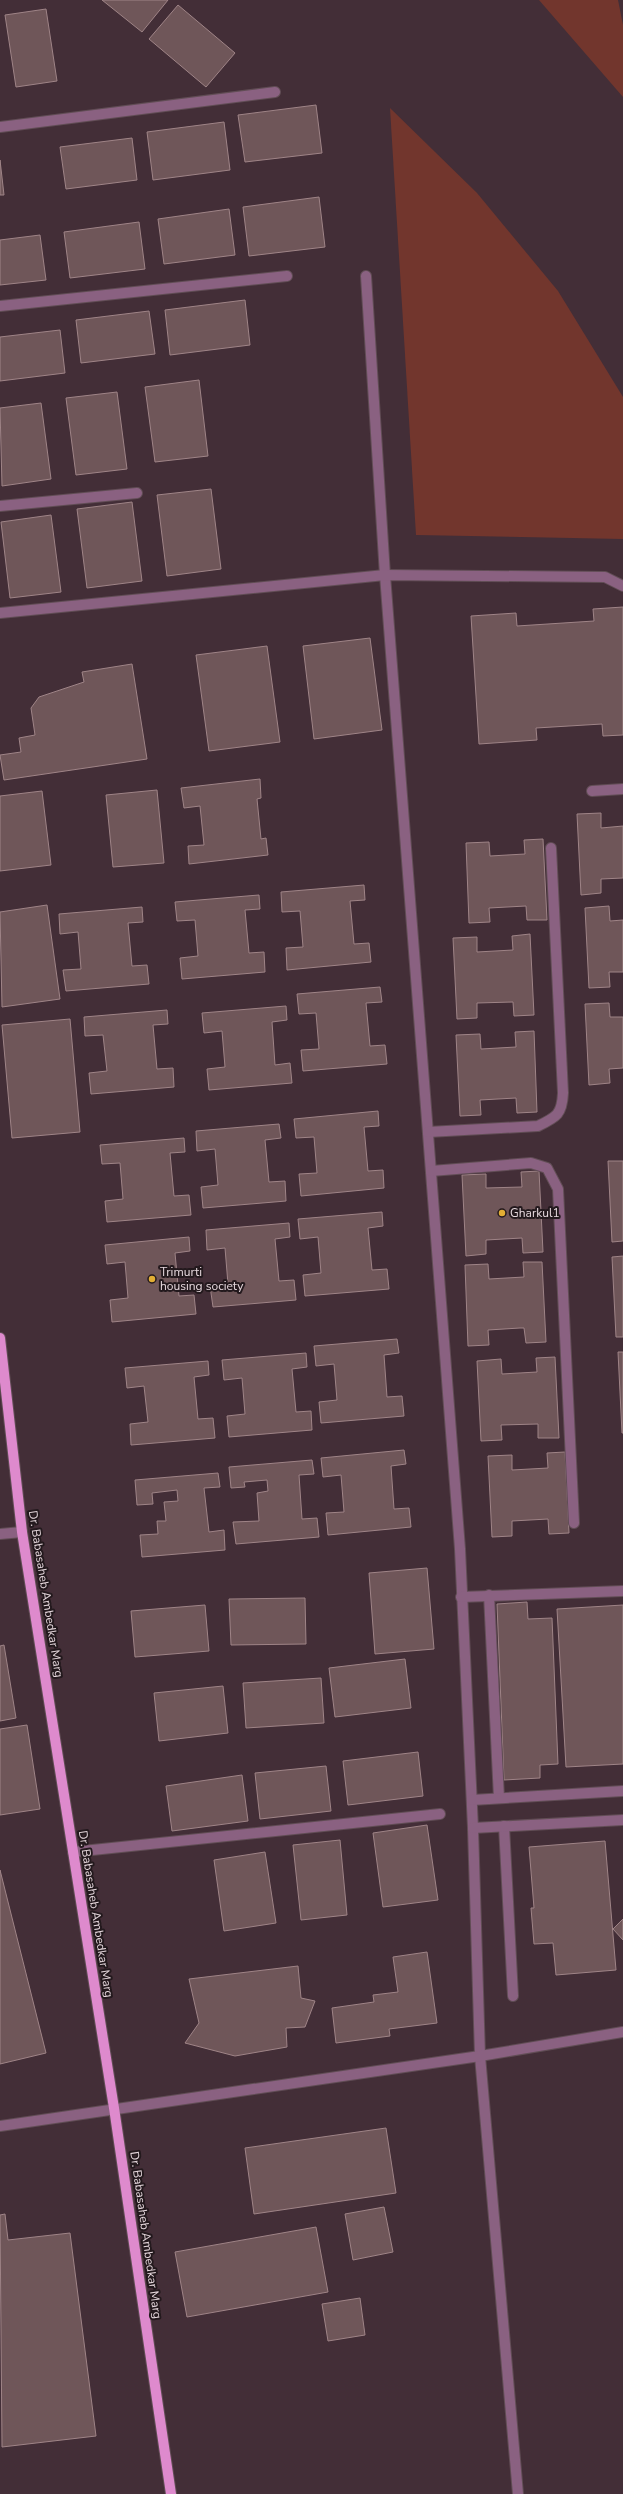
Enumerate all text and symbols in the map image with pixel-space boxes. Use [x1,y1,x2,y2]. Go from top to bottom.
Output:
place label: Gharkul1 [510,1205,560,1221]
marker: Gharkul1 [497,1208,507,1218]
place label: Trimurti housing society [160,1264,244,1294]
marker: Trimurti housing society [147,1274,157,1284]
street label: Dr. Babasaheb Ambedkar Marg [25,1509,67,1679]
street label: Dr. Babasaheb Ambedkar Marg [75,1829,117,1999]
street label: Dr. Babasaheb Ambedkar Marg [126,2150,166,2320]

